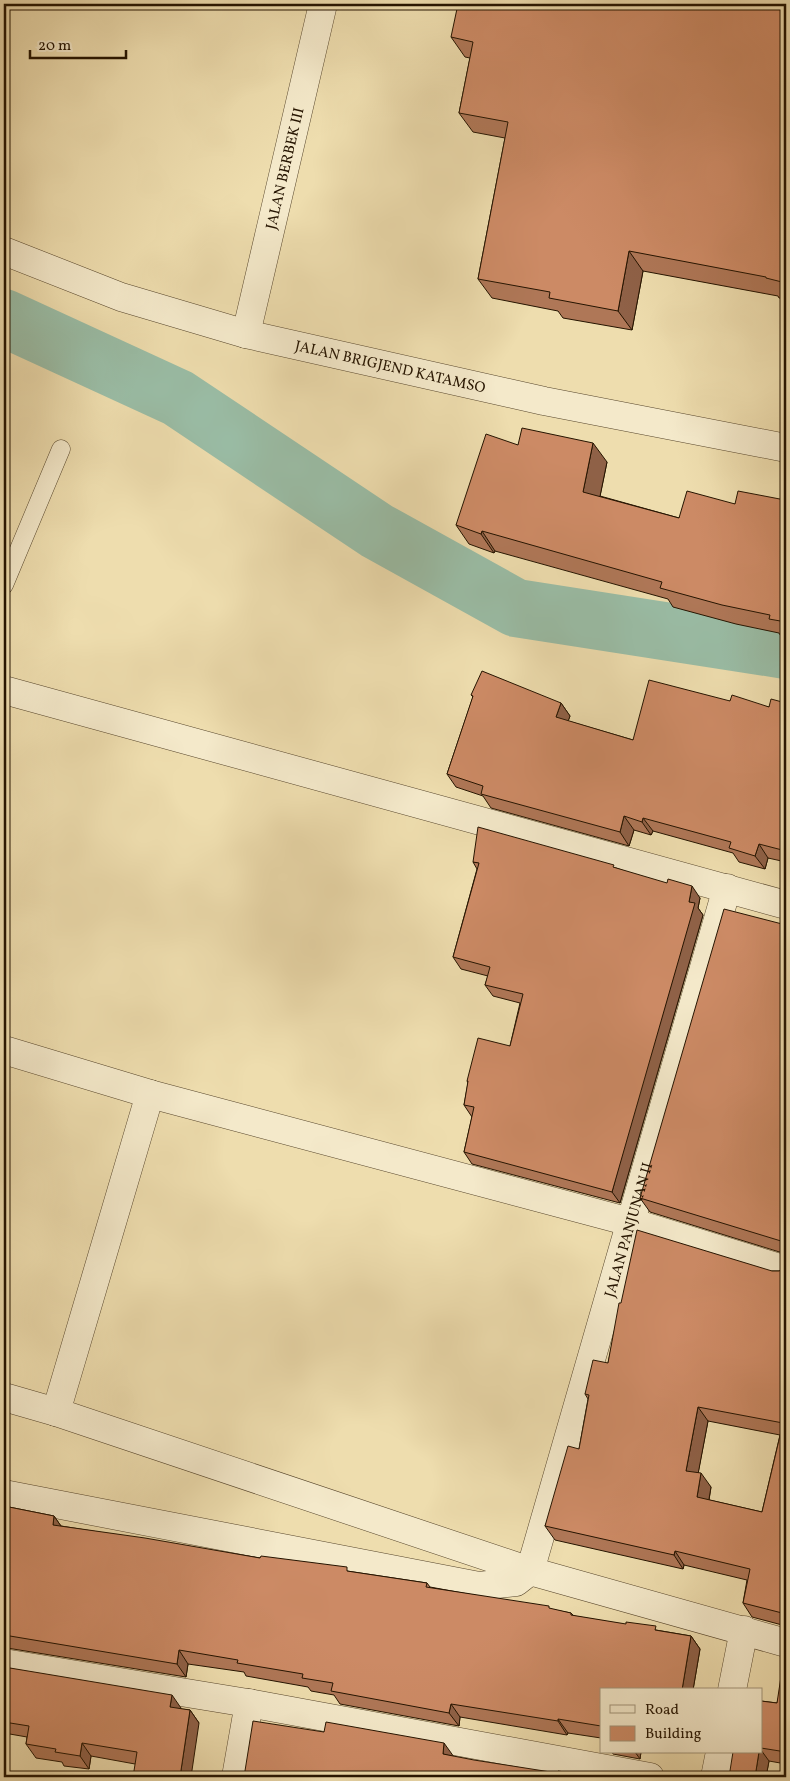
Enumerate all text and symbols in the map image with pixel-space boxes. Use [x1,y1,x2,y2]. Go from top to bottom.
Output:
scale bar [30,28,126,60]
text: 20 m [38,36,71,57]
street label: JALAN BERBEK III [262,106,310,232]
street label: JALAN BRIGJEND KATAMSO [293,336,487,400]
street label: JALAN PANJUNAN II [600,1160,659,1300]
legend [600,1688,762,1754]
text: Road [645,1700,679,1721]
text: Building [645,1724,702,1745]

